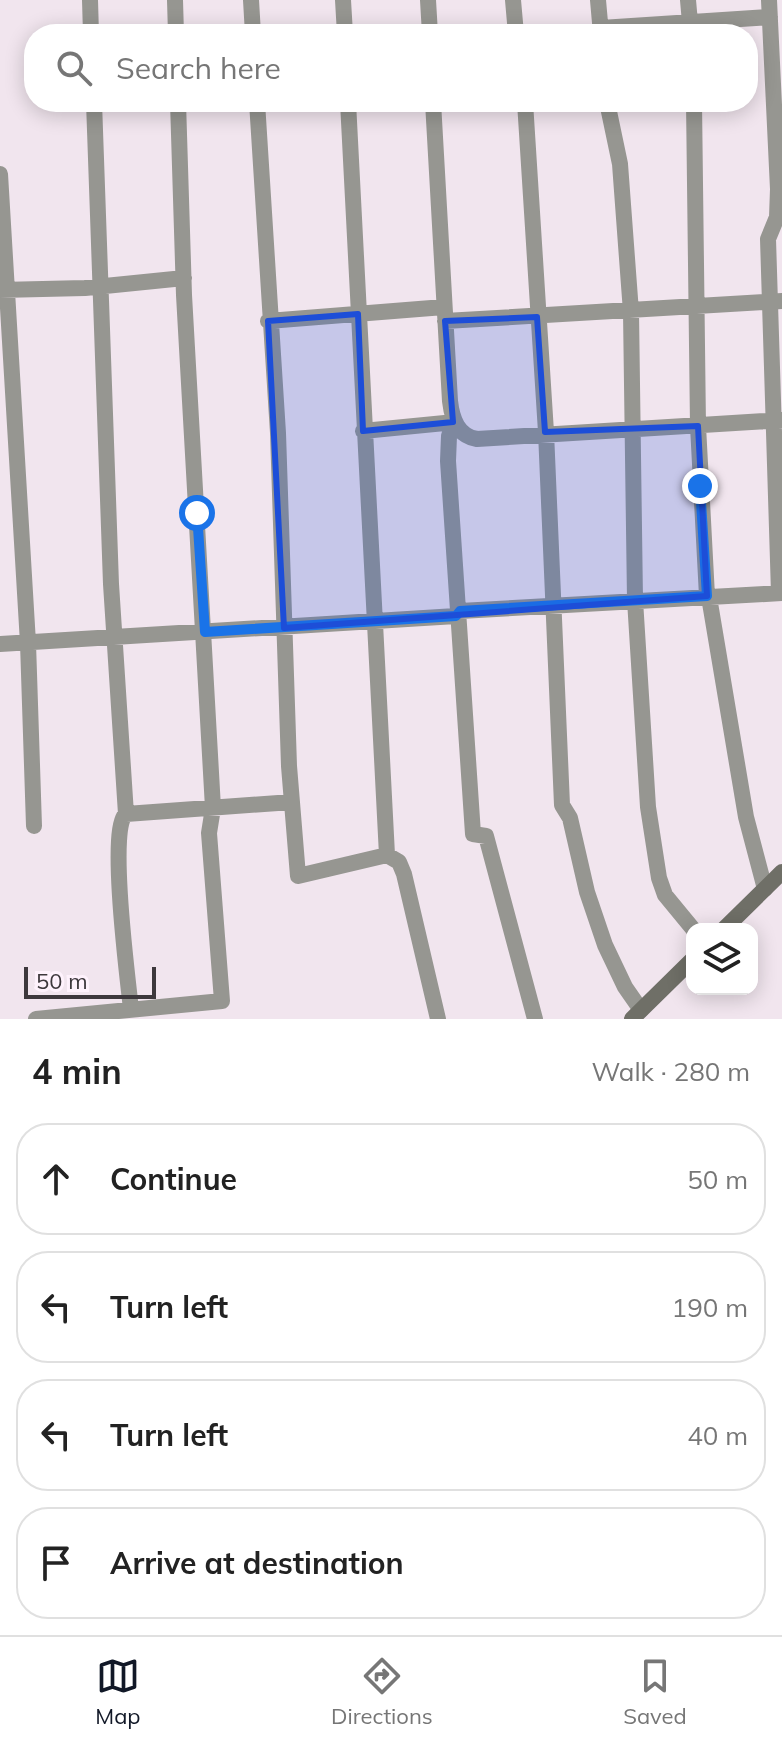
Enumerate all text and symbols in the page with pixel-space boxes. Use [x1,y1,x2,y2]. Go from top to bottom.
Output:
search box [24,24,758,112]
icon: search [52,46,96,90]
text: Search here [116,49,281,87]
route end [682,468,718,504]
route start [179,495,215,531]
map controls [686,923,758,995]
button: layers [686,923,758,995]
scale bar [24,963,156,999]
text: 50 m [36,967,87,995]
text: 4 min [32,1050,122,1093]
text: Walk · 280 m [591,1055,750,1088]
icon: ahead [34,1157,78,1201]
text: Continue [110,1160,237,1198]
text: 50 m [687,1163,748,1196]
icon: left [34,1285,78,1329]
text: Turn left [110,1288,228,1326]
text: 190 m [672,1291,748,1324]
icon: left [34,1413,78,1457]
text: Turn left [110,1416,228,1454]
text: 40 m [687,1419,748,1452]
icon: arrive [34,1541,78,1585]
text: Arrive at destination [110,1544,404,1582]
tab: Map [95,1654,141,1730]
tab: Directions [331,1654,433,1730]
tab: Saved [623,1654,687,1730]

